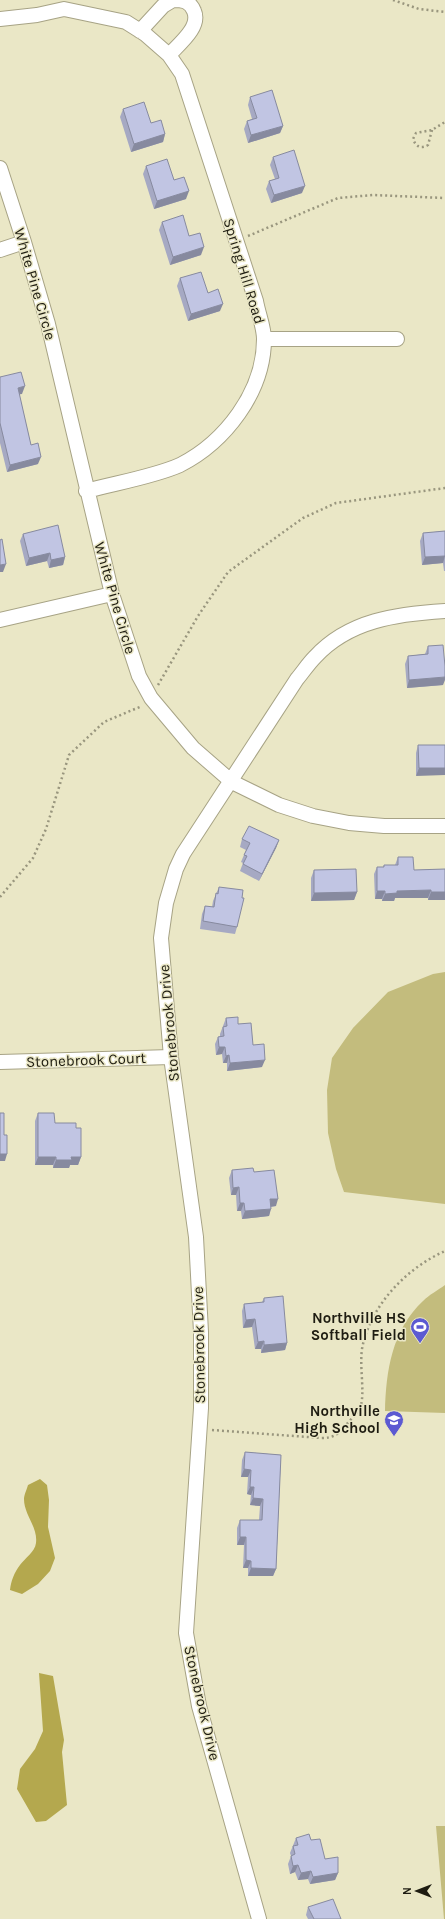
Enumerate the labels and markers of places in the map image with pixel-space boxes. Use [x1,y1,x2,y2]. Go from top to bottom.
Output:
place label: Northville HS Softball Field [311,1309,406,1344]
sports icon: Northville HS Softball Field [409,1316,431,1344]
place label: Northville High School [294,1402,380,1437]
school or university icon: Northville High School [383,1409,405,1437]

